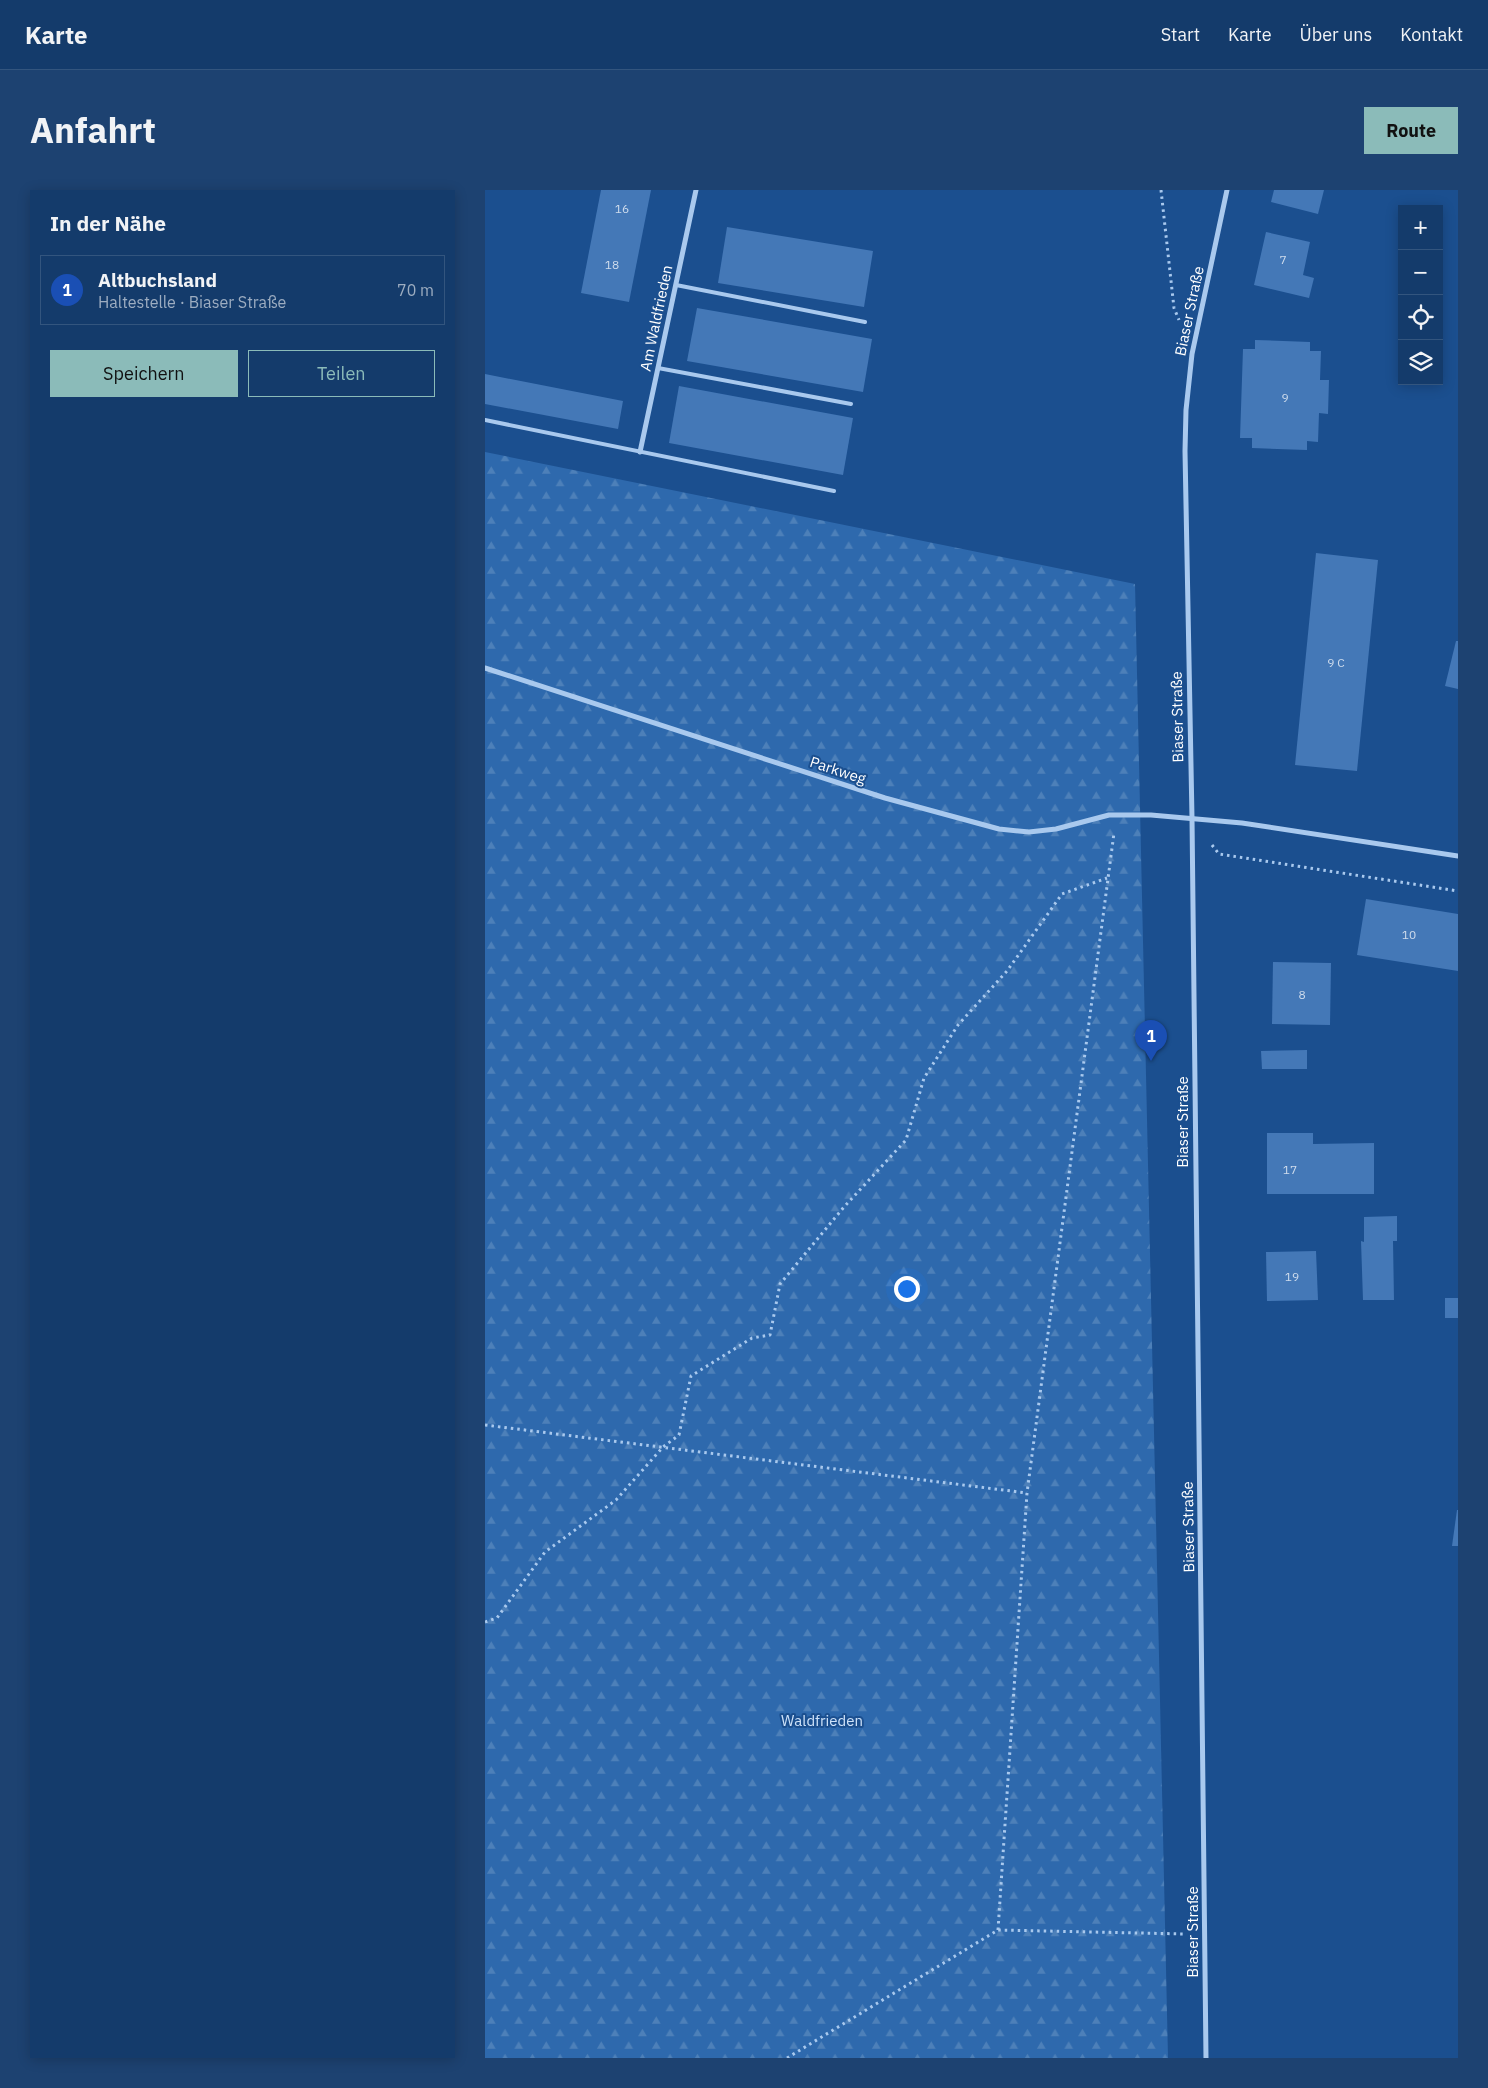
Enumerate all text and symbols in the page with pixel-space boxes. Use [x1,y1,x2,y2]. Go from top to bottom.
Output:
text: Karte [25,19,88,51]
text: Start [1161,23,1200,46]
text: Karte [1228,23,1272,46]
text: Über uns [1300,23,1372,46]
text: Kontakt [1400,23,1463,46]
text: Anfahrt [30,107,156,153]
button: Route [1364,107,1458,154]
house number: 16 [615,201,629,216]
map controls [1398,205,1443,385]
button: + [1398,205,1443,250]
text: In der Nähe [50,209,166,237]
button: − [1398,250,1443,295]
house number: 7 [1279,252,1287,267]
house number: 18 [605,257,619,272]
street label: Am Waldfrieden [635,263,677,373]
street label: Biaser Straße [1170,264,1208,358]
text: Altbuchsland [98,268,217,292]
text: 1 [62,280,72,300]
text: 70 m [397,280,434,300]
text: Haltestelle · Biaser Straße [98,292,286,312]
button: locate [1398,295,1443,340]
button: layers [1398,340,1443,385]
button: Speichern [50,350,238,397]
button: Teilen [248,350,435,397]
house number: 9 [1281,390,1289,405]
house number: 9 C [1327,655,1345,670]
street label: Biaser Straße [1167,671,1187,763]
street label: Parkweg [807,752,869,788]
house number: 10 [1402,927,1416,942]
house number: 8 [1298,987,1306,1002]
pin: 1 [1135,1020,1167,1061]
street label: Biaser Straße [1173,1076,1192,1168]
house number: 17 [1283,1162,1297,1177]
house number: 19 [1285,1269,1299,1284]
your location [894,1276,920,1302]
street label: Biaser Straße [1178,1481,1198,1573]
park label: Waldfrieden [781,1711,863,1730]
street label: Biaser Straße [1183,1886,1202,1978]

